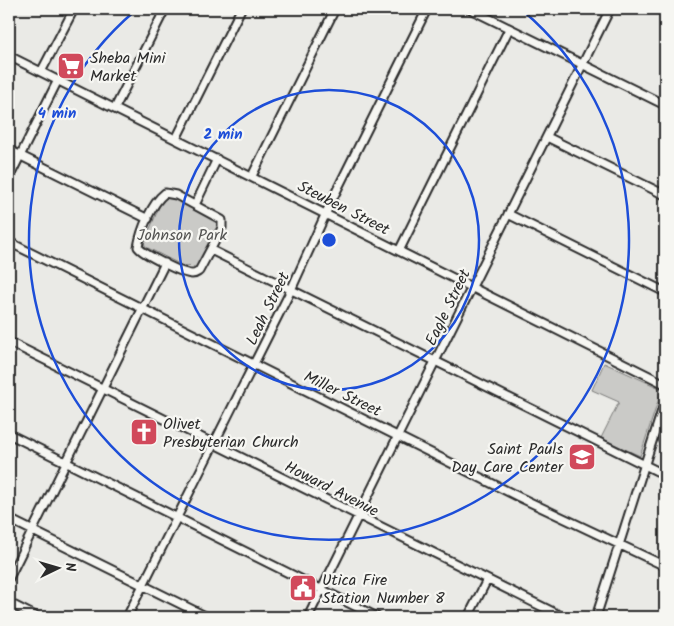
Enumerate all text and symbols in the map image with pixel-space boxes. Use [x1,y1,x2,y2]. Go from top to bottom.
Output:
place label: Sheba Mini Market [90,46,167,89]
supermarket icon: Sheba Mini Market [56,51,86,81]
text: 4 min [38,102,76,126]
text: 2 min [203,123,243,147]
street label: Steuben Street [293,174,395,243]
park label: Johnson Park [137,223,227,248]
centre of rings [320,231,338,249]
street label: Eagle Street [419,264,478,350]
street label: Leah Street [240,267,297,350]
street label: Miller Street [299,365,386,424]
place label: Olivet Presbyterian Church [163,412,299,455]
church icon: Olivet Presbyterian Church [129,417,159,447]
place label: Saint Pauls Day Care Center [451,437,565,480]
school or university icon: Saint Pauls Day Care Center [567,442,597,472]
street label: Howard Avenue [280,455,383,524]
north arrow [32,544,82,594]
text: N [59,562,81,572]
place label: Utica Fire Station Number 8 [322,568,445,611]
public building icon: Utica Fire Station Number 8 [288,573,318,603]

